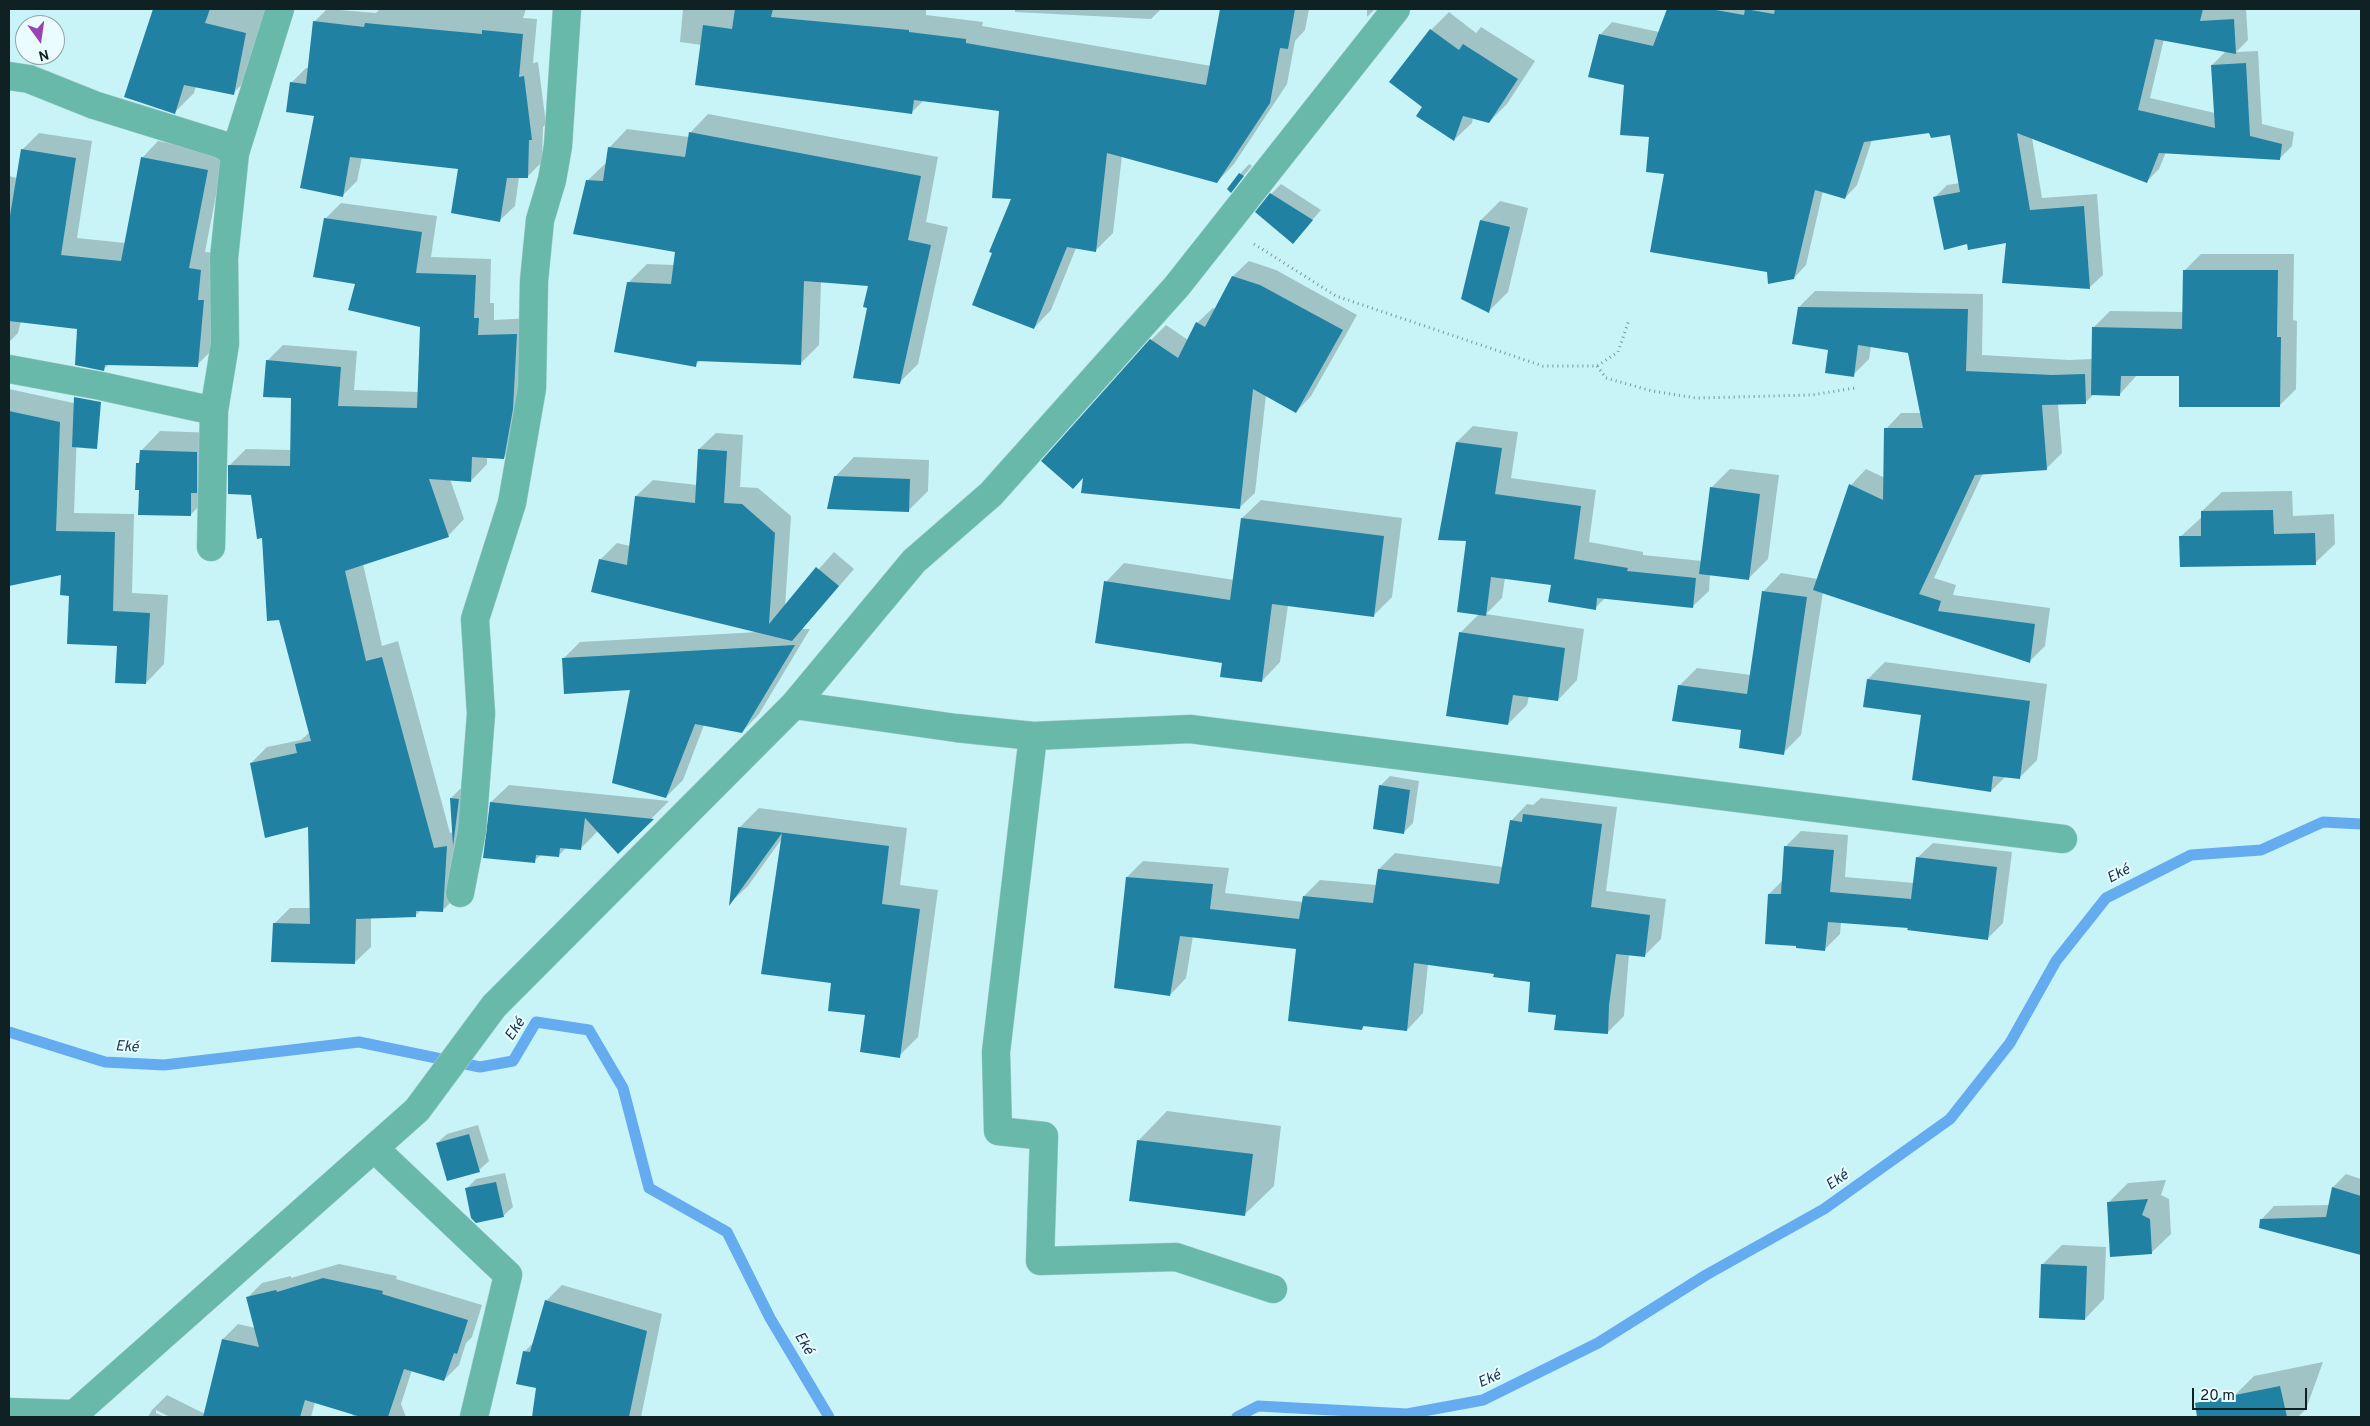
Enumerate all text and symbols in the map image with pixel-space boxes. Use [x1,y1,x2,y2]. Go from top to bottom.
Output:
north arrow [15,15,65,65]
text: N [37,45,50,64]
water label: Eké [2104,862,2134,888]
water label: Eké [502,1015,530,1045]
water label: Eké [115,1038,139,1058]
water label: Eké [1823,1167,1853,1195]
water label: Eké [789,1329,817,1359]
water label: Eké [1476,1367,1504,1393]
scale bar [2195,1378,2310,1410]
text: 20 m [2200,1387,2235,1406]

